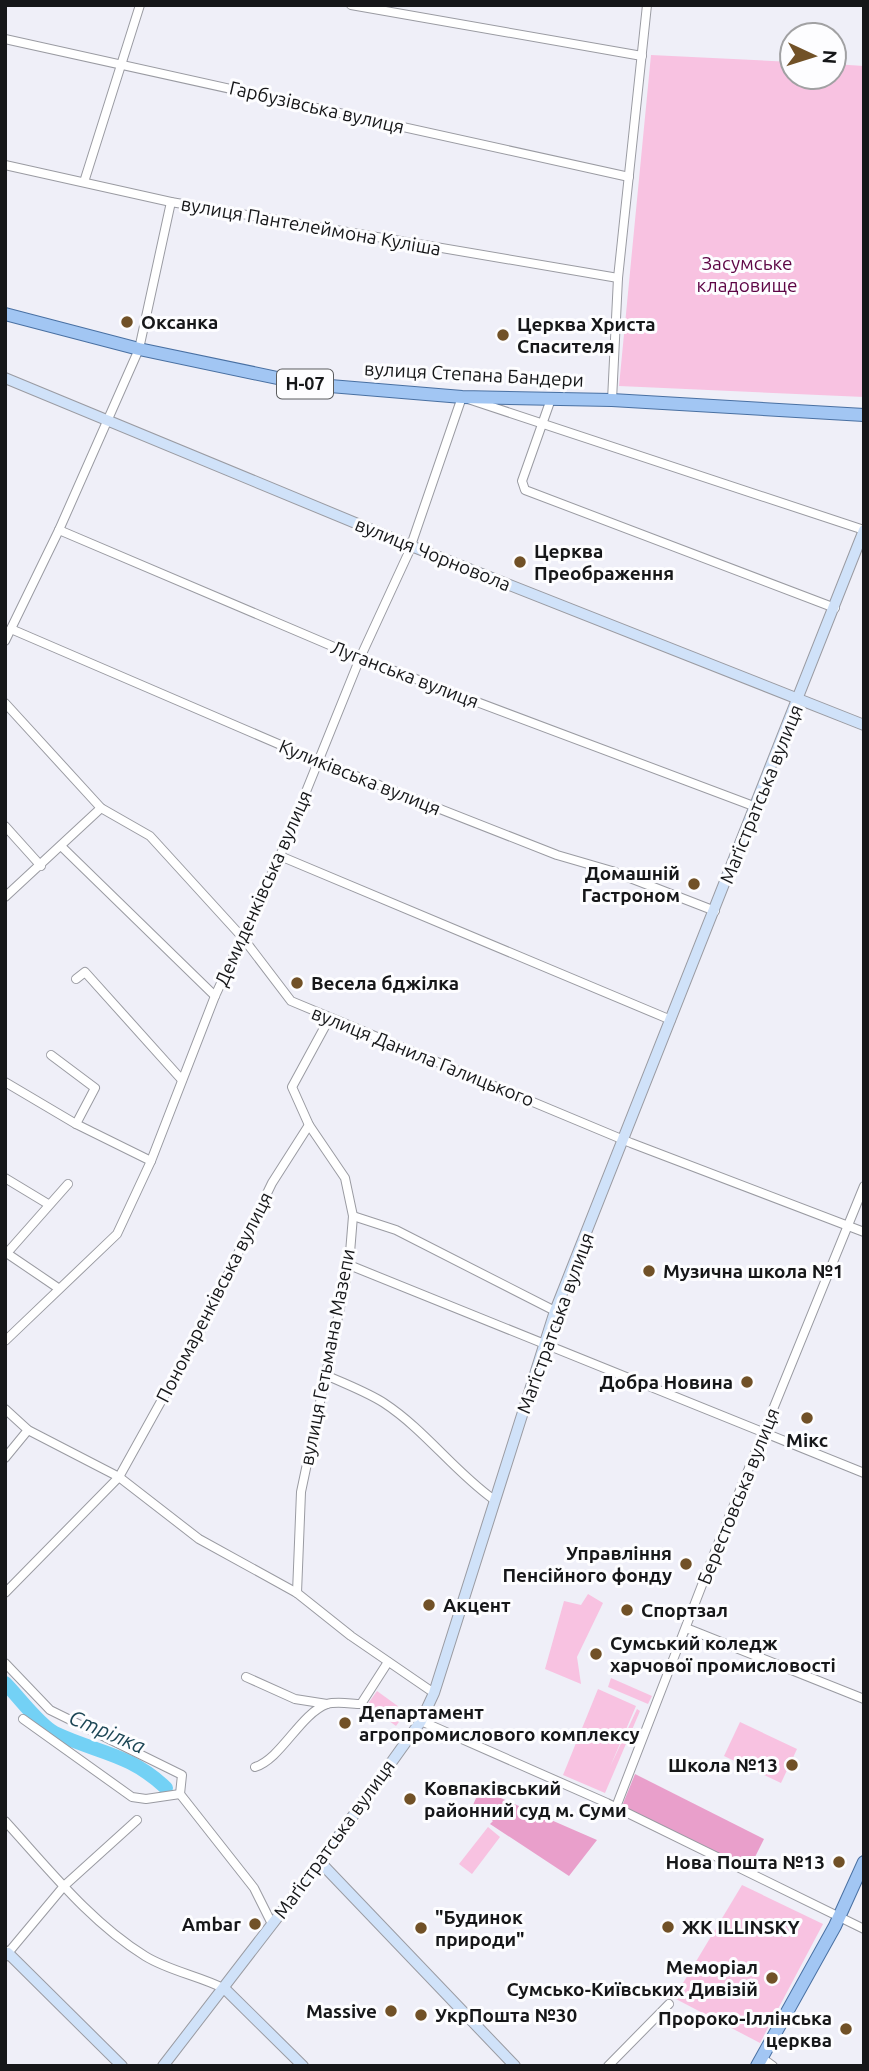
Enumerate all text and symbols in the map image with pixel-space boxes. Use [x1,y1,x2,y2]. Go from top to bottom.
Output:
north arrow [778,21,848,91]
text: N [818,49,841,65]
street label: Гарбузівська вулиця [227,76,407,138]
street label: вулиця Пантелеймона Куліша [179,192,443,260]
park label: Засумське кладовище [696,252,798,296]
place label: Оксанка [141,311,218,333]
place label: Церква Христа Спасителя [517,313,656,357]
marker: Оксанка [119,314,135,330]
marker: Церква Христа Спасителя [495,327,511,343]
street label: вулиця Степана Бандери [364,357,584,391]
road number: Н-07 [277,370,333,398]
street label: вулиця Чорновола [352,513,514,595]
place label: Церква Преображення [534,540,674,584]
marker: Церква Преображення [512,554,528,570]
street label: Луганська вулиця [328,636,482,712]
street label: Маґістратська вулиця [715,701,807,887]
street label: Куликівська вулиця [276,734,444,820]
street label: Демиденківська вулиця [210,787,316,989]
place label: Домашній Гастроном [582,862,680,906]
marker: Домашній Гастроном [686,876,702,892]
place label: Весела бджілка [311,972,459,994]
marker: Весела бджілка [289,975,305,991]
street label: вулиця Данила Галицького [309,1001,537,1111]
street label: Пономаренківська вулиця [151,1188,277,1406]
street label: Маґістратська вулиця [512,1230,598,1416]
street label: вулиця Гетьмана Мазепи [295,1247,359,1467]
place label: Музична школа №1 [663,1260,844,1282]
marker: Музична школа №1 [641,1263,657,1279]
place label: Добра Новина [599,1371,733,1393]
marker: Добра Новина [739,1374,755,1390]
street label: Берестовська вулиця [693,1405,783,1587]
marker: Мікс [799,1410,815,1426]
place label: Мікс [786,1429,828,1451]
place label: Управління Пенсійного фонду [502,1542,672,1586]
marker: Управління Пенсійного фонду [678,1556,694,1572]
place label: Акцент [443,1594,511,1616]
marker: Акцент [421,1597,437,1613]
place label: Спортзал [641,1599,728,1621]
marker: Спортзал [619,1602,635,1618]
place label: Сумський коледж харчової промисловості [610,1632,836,1676]
marker: Сумський коледж харчової промисловості [588,1646,604,1662]
place label: Департамент агропромислового комплексу [359,1701,640,1745]
water label: Стрілка [66,1704,149,1758]
marker: Департамент агропромислового комплексу [337,1715,353,1731]
place label: Школа №13 [668,1754,778,1776]
street label: Маґістратська вулиця [269,1755,399,1923]
marker: Школа №13 [784,1757,800,1773]
place label: Ковпаківський районний суд м. Суми [424,1777,627,1821]
marker: Ковпаківський районний суд м. Суми [402,1791,418,1807]
place label: Нова Пошта №13 [666,1851,825,1873]
marker: Нова Пошта №13 [831,1854,847,1870]
place label: "Будинок природи" [435,1906,525,1950]
place label: Ambar [182,1913,241,1935]
marker: Ambar [247,1916,263,1932]
place label: ЖК ILLINSKY [682,1916,801,1938]
marker: ЖК ILLINSKY [660,1919,676,1935]
marker: "Будинок природи" [413,1920,429,1936]
place label: Меморіал Сумсько-Київських Дивізій [506,1956,758,2000]
marker: Меморіал Сумсько-Київських Дивізій [764,1970,780,1986]
place label: Massive [306,2000,377,2022]
marker: Massive [383,2003,399,2019]
place label: УкрПошта №30 [435,2004,577,2026]
marker: УкрПошта №30 [413,2007,429,2023]
place label: Пророко-Іллінська церква [658,2007,832,2051]
marker: Пророко-Іллінська церква [838,2021,854,2037]

